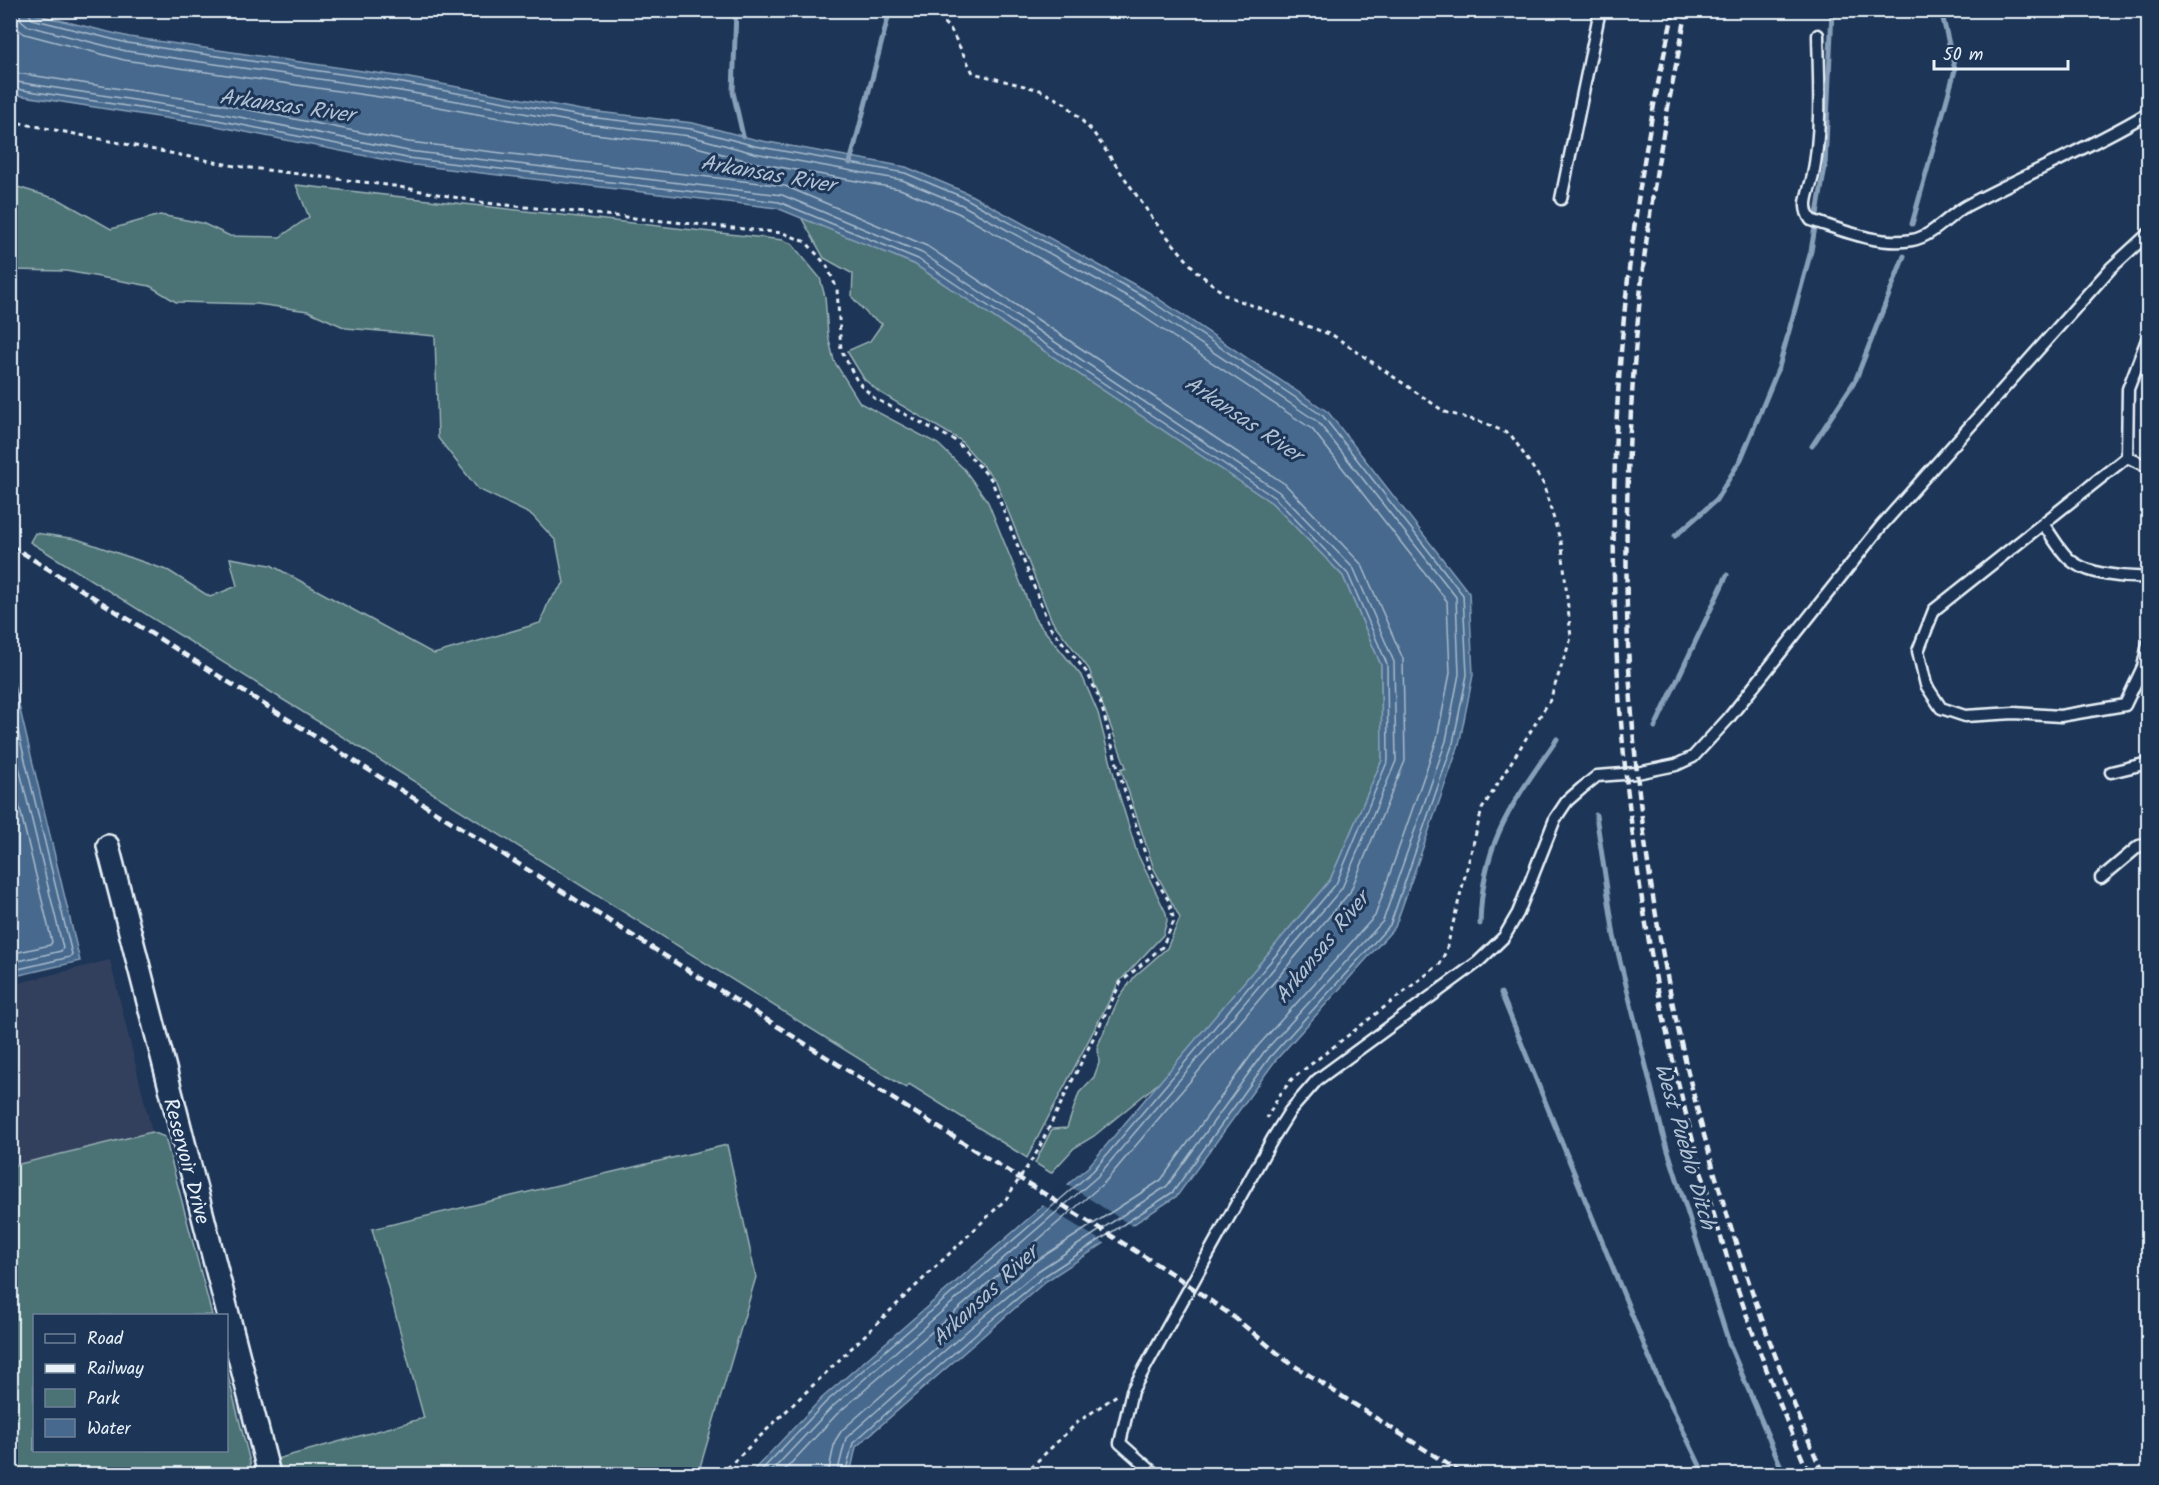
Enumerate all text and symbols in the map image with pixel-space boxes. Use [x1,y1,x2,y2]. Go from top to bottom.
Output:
scale bar [1934,33,2068,71]
text: 50 m [1943,41,1983,70]
water label: Arkansas River [217,81,361,135]
water label: Arkansas River [698,146,842,205]
water label: Arkansas River [1177,368,1312,475]
water label: Arkansas River [1267,881,1382,1012]
water label: West Pueblo Ditch [1643,1059,1725,1236]
street label: Reservoir Drive [153,1095,218,1229]
water label: Arkansas River [924,1235,1051,1356]
legend [33,1314,228,1452]
text: Road [87,1325,124,1354]
text: Railway [87,1355,144,1384]
text: Park [87,1385,120,1414]
text: Water [87,1415,132,1444]

